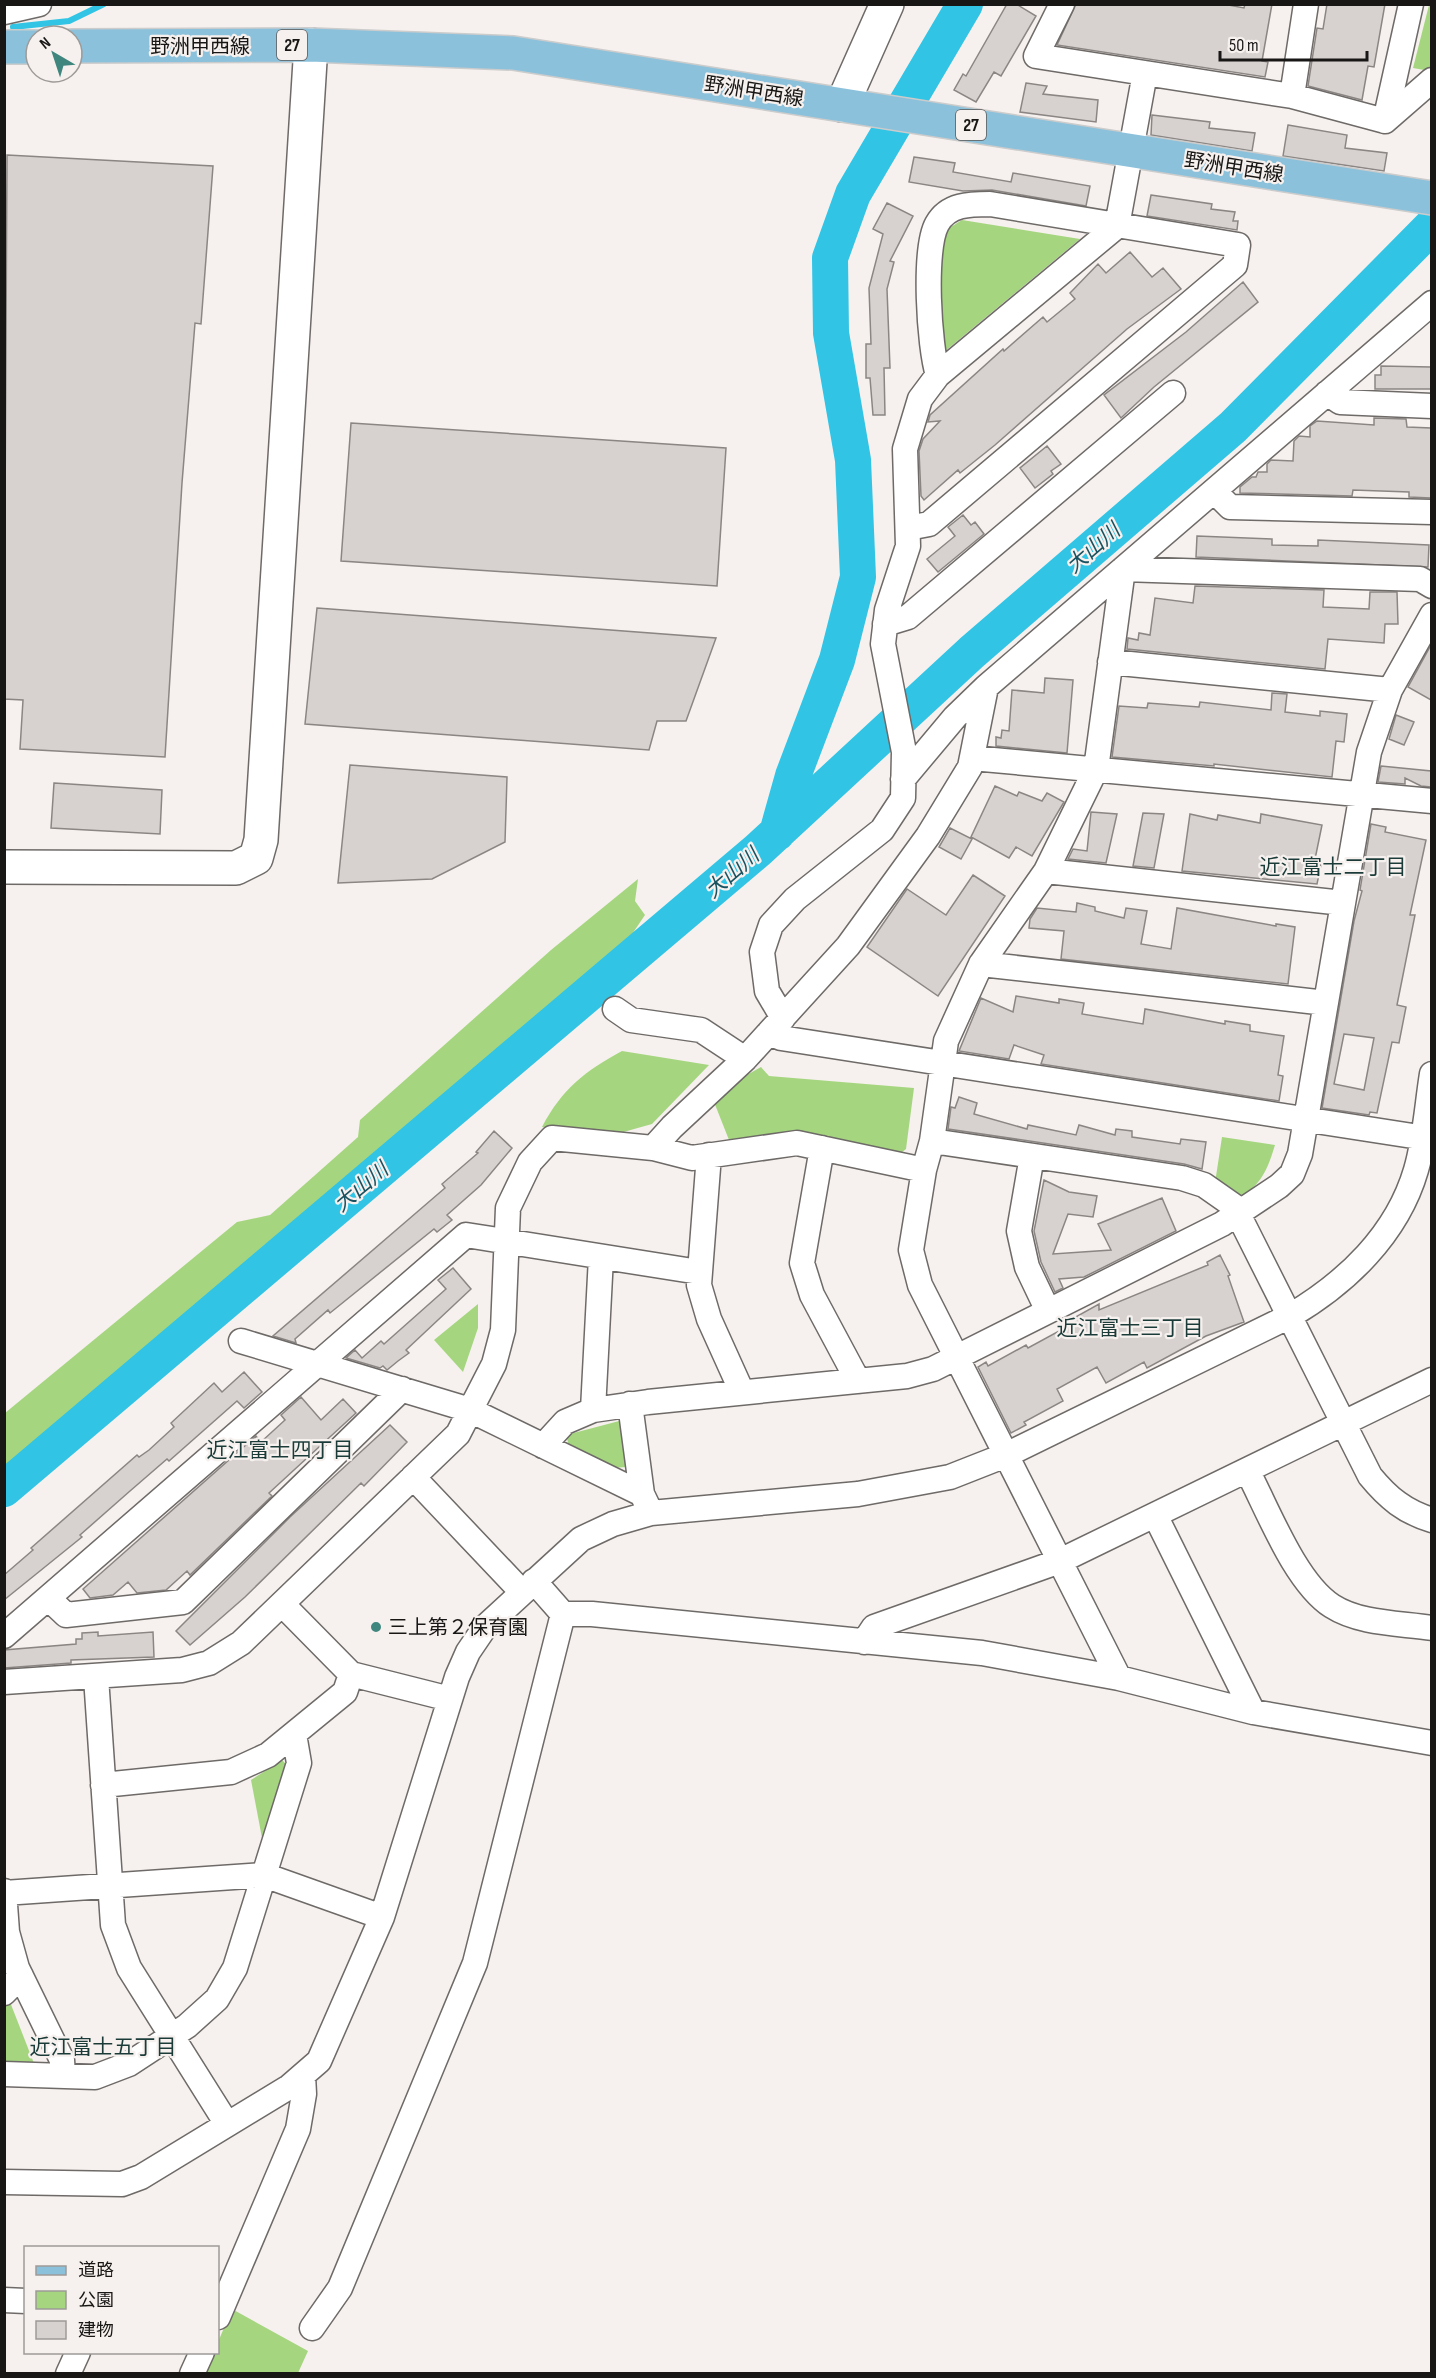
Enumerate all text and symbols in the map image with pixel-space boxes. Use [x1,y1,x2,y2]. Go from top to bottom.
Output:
north arrow [24,24,84,84]
scale bar [1220,24,1367,62]
road number: 27 [277,30,307,60]
text: N [36,33,55,54]
street label: 野洲甲西線 [150,35,250,59]
text: 50 m [1229,35,1259,56]
street label: 野洲甲西線 [703,72,805,112]
road number: 27 [956,110,986,140]
street label: 野洲甲西線 [1183,148,1285,188]
water label: 大山川 [1061,517,1127,578]
water label: 大山川 [700,842,766,903]
district label: 近江富士二丁目 [1260,855,1407,880]
water label: 大山川 [329,1156,395,1217]
district label: 近江富士三丁目 [1057,1316,1204,1341]
district label: 近江富士四丁目 [207,1438,354,1463]
place label: 三上第２保育園 [388,1616,528,1640]
marker: 三上第２保育園 [369,1620,383,1634]
district label: 近江富士五丁目 [30,2035,177,2060]
legend [24,2246,219,2354]
text: 道路 [78,2260,114,2281]
text: 公園 [78,2290,114,2311]
text: 建物 [78,2320,114,2341]

